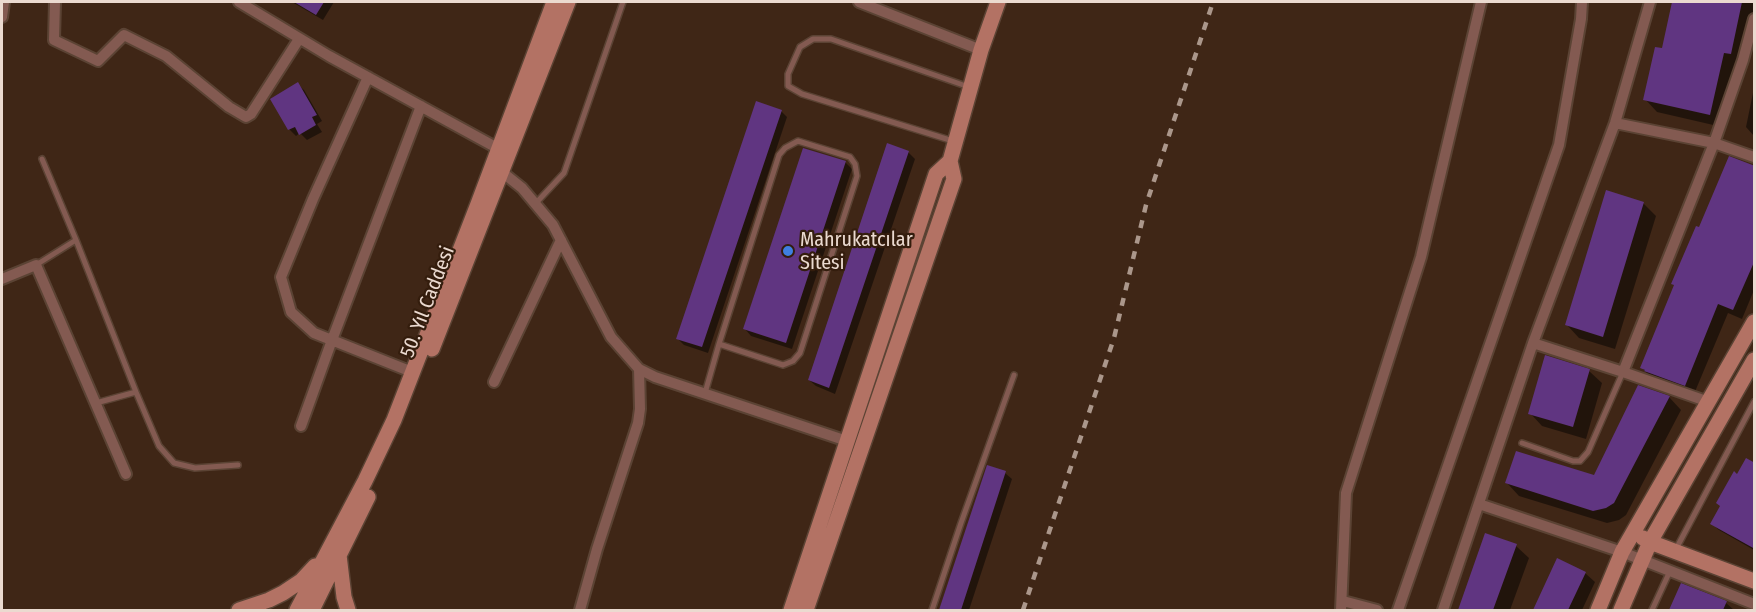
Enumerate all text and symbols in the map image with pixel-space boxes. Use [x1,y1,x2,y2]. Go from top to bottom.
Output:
place label: Mahrukatcılar Sitesi [800,228,913,275]
street label: 50. Yıl Caddesi [396,243,460,361]
marker: Mahrukatcılar Sitesi [781,244,795,258]

